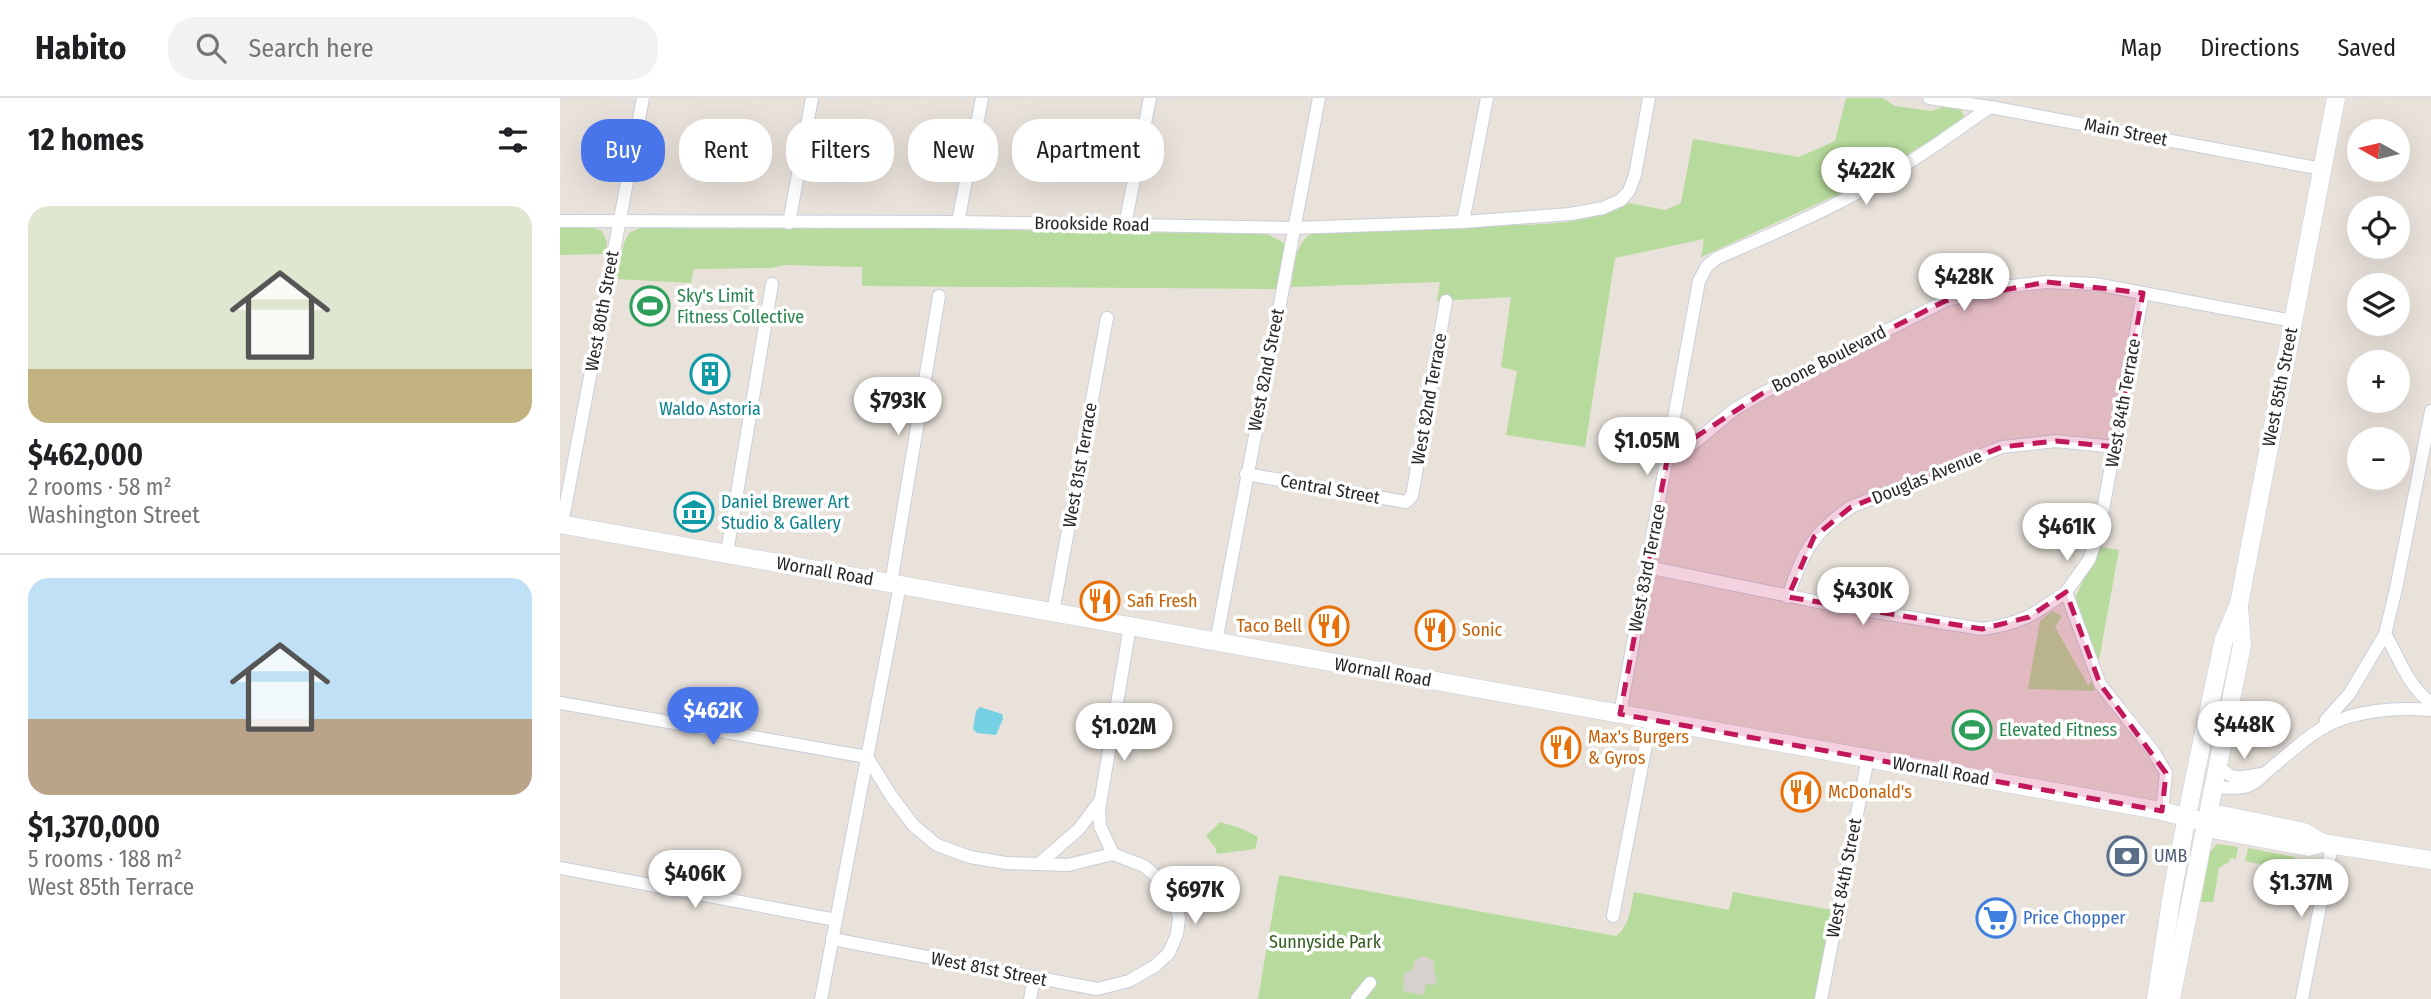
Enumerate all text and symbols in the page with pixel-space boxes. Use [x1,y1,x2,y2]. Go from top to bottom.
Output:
search box [168,17,658,80]
text: Habito [35,28,126,68]
icon: search [192,29,230,67]
text: Search here [248,33,374,64]
text: Map [2121,34,2162,62]
text: Directions [2200,34,2299,62]
text: Saved [2337,34,2396,62]
street label: Main Street [2083,113,2169,151]
chip: Buy [581,119,665,182]
chip: Rent [679,119,772,182]
chip: Filters [786,119,894,182]
chip: New [908,119,998,182]
chip: Apartment [1012,119,1164,182]
north arrow [2347,119,2410,182]
map controls [2347,119,2410,490]
icon: filters [494,121,532,159]
text: 12 homes [28,122,144,158]
pin: $422K [1817,148,1915,207]
text: $422K [1837,156,1895,184]
button: locate [2347,196,2410,259]
street label: Brookside Road [1034,212,1150,236]
street label: West 80th Street [581,249,623,373]
icon: home [217,252,343,378]
pin: $428K [1915,254,2013,313]
text: $428K [1934,262,1994,290]
button: layers [2347,273,2410,336]
sports icon: Sky's Limit Fitness Collective [629,285,671,327]
place label: Sky's Limit Fitness Collective [677,285,804,328]
street label: West 82nd Street [1243,307,1289,433]
street label: Boone Boulevard [1768,321,1890,397]
street label: West 85th Street [2258,325,2302,448]
street label: West 82nd Terrace [1407,331,1451,467]
street label: West 84th Terrace [2101,337,2145,469]
button: + [2347,350,2410,413]
building icon: Waldo Astoria [689,353,731,395]
pin: $793K [849,378,947,437]
text: $793K [870,386,926,414]
place label: Waldo Astoria [659,398,761,420]
street label: West 81st Terrace [1058,401,1102,529]
pin: $1.05M [1590,418,1704,477]
text: $1.05M [1614,426,1680,454]
button: − [2347,427,2410,490]
text: $462,000 [28,437,143,473]
street label: Douglas Avenue [1869,445,1986,509]
street label: Central Street [1279,469,1382,509]
text: 2 rooms · 58 m² [28,473,172,501]
museum icon: Daniel Brewer Art Studio & Gallery [673,491,715,533]
place label: Daniel Brewer Art Studio & Gallery [721,491,849,534]
text: Washington Street [28,501,200,529]
street label: West 83rd Terrace [1624,502,1670,634]
pin: $461K [2018,504,2116,563]
text: $461K [2038,512,2096,540]
street label: Wornall Road [775,552,875,590]
pin: $430K [1814,568,1912,627]
text: $430K [1833,576,1893,604]
restaurant icon: Safi Fresh [1079,580,1121,622]
place label: Safi Fresh [1127,590,1198,612]
restaurant icon: Taco Bell [1308,605,1350,647]
restaurant icon: Sonic [1414,609,1456,651]
place label: Taco Bell [1236,615,1302,637]
place label: Sonic [1462,619,1502,641]
icon: home [217,624,343,750]
street label: Wornall Road [1333,653,1433,691]
pin: $462K [664,688,762,747]
text: $462K [683,696,743,724]
pin: $448K [2195,702,2293,761]
pin: $1.02M [1067,704,1181,763]
sports icon: Elevated Fitness [1951,709,1993,751]
text: $448K [2214,710,2274,738]
text: $1.02M [1092,712,1156,740]
place label: Elevated Fitness [1999,719,2117,741]
restaurant icon: Max's Burgers & Gyros [1540,726,1582,768]
place label: Max's Burgers & Gyros [1588,726,1689,769]
street label: Wornall Road [1891,752,1991,790]
restaurant icon: McDonald's [1780,771,1822,813]
place label: McDonald's [1828,781,1912,803]
text: $1,370,000 [28,809,160,845]
street label: West 84th Street [1822,816,1866,940]
bank icon: UMB [2106,835,2148,877]
text: 5 rooms · 188 m² [28,845,182,873]
place label: UMB [2154,845,2187,867]
pin: $406K [646,850,744,910]
text: $406K [664,859,726,887]
pin: $1.37M [2244,860,2358,919]
pin: $697K [1146,866,1244,926]
text: $1.37M [2269,868,2333,896]
text: West 85th Terrace [28,873,194,901]
text: $697K [1166,875,1224,903]
supermarket icon: Price Chopper [1975,897,2017,939]
place label: Price Chopper [2023,907,2126,929]
park label: Sunnyside Park [1269,931,1382,953]
street label: West 81st Street [929,947,1049,991]

